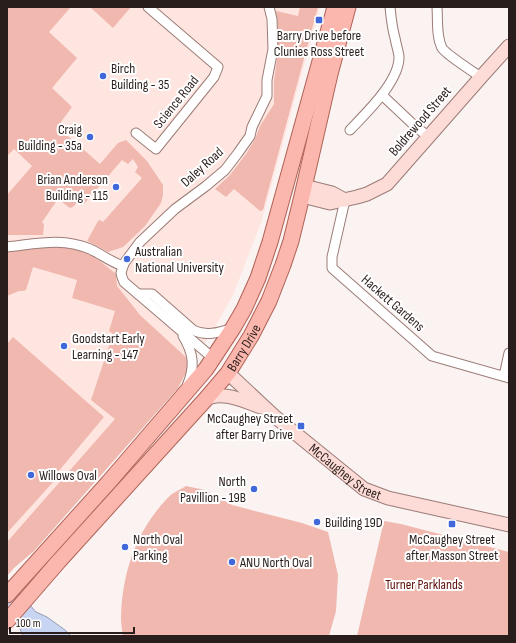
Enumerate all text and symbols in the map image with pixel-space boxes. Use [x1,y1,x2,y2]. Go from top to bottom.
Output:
marker: Barry Drive before Clunies Ross Street [314,15,324,25]
place label: Barry Drive before Clunies Ross Street [274,27,364,60]
place label: Birch Building - 35 [111,60,170,93]
marker: Birch Building - 35 [98,71,108,81]
street label: Science Road [150,72,202,132]
street label: Boldrewood Street [385,83,455,159]
place label: Craig Building - 35a [18,121,82,154]
marker: Craig Building - 35a [85,132,95,142]
street label: Daley Road [177,143,227,190]
place label: Brian Anderson Building - 115 [37,171,108,204]
marker: Brian Anderson Building - 115 [111,182,121,192]
place label: Australian National University [134,243,225,276]
marker: Australian National University [122,254,132,264]
street label: Hackett Gardens [358,271,428,335]
street label: Barry Drive [223,321,264,374]
place label: Goodstart Early Learning - 147 [72,330,145,363]
marker: Goodstart Early Learning - 147 [59,341,69,351]
place label: McCaughey Street after Barry Drive [207,410,293,443]
marker: McCaughey Street after Barry Drive [296,421,306,431]
street label: McCaughey Street [306,440,384,503]
place label: Willows Oval [39,467,97,484]
marker: Willows Oval [26,470,36,480]
place label: North Pavillion - 19B [180,473,246,506]
marker: North Pavillion - 19B [249,484,259,494]
place label: Building 19D [325,514,383,531]
marker: Building 19D [312,517,322,527]
marker: McCaughey Street after Masson Street [447,519,457,529]
place label: North Oval Parking [133,531,183,564]
place label: McCaughey Street after Masson Street [406,531,498,564]
marker: North Oval Parking [120,542,130,552]
place label: ANU North Oval [239,554,312,571]
marker: ANU North Oval [227,557,237,567]
park label: Turner Parklands [385,576,463,593]
scale bar [10,609,134,635]
text: 100 m [16,616,41,631]

